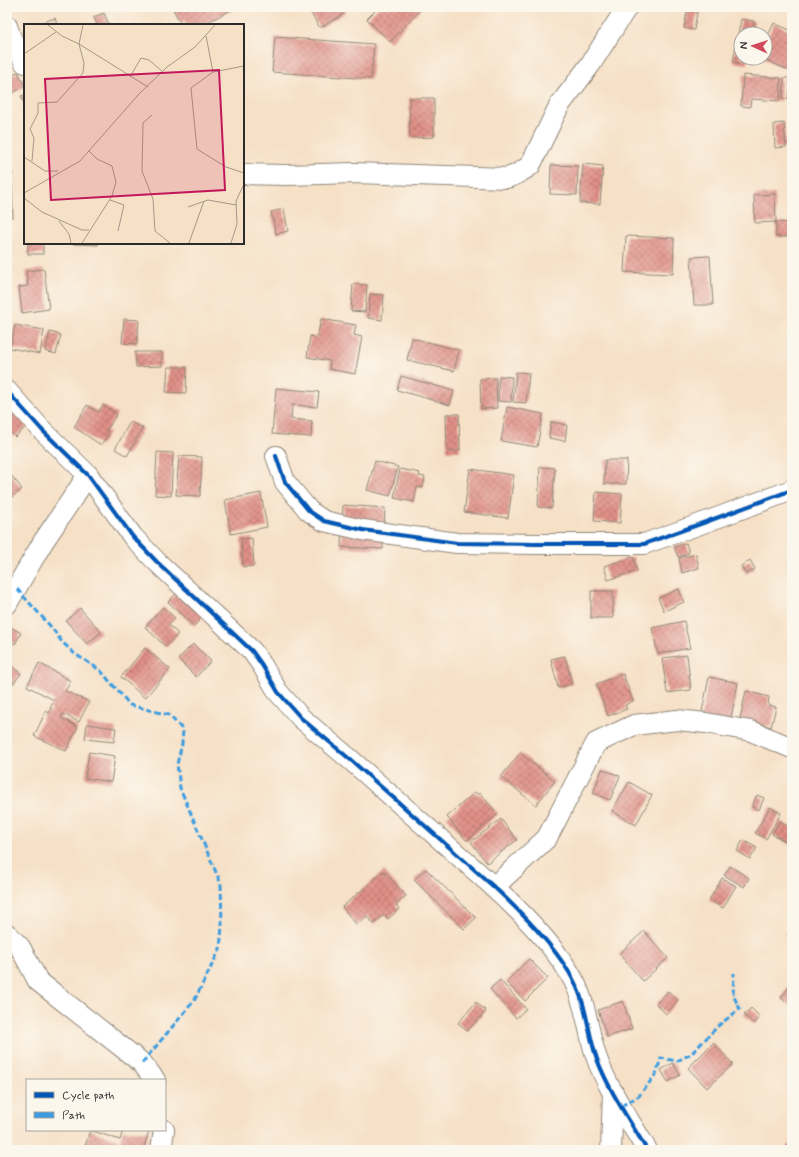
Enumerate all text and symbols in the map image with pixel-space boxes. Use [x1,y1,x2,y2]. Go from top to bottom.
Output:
inset map [24,24,244,244]
north arrow [733,26,773,66]
text: N [737,42,751,50]
legend [26,1079,166,1131]
text: Cycle path [62,1088,114,1104]
text: Path [62,1108,85,1124]

